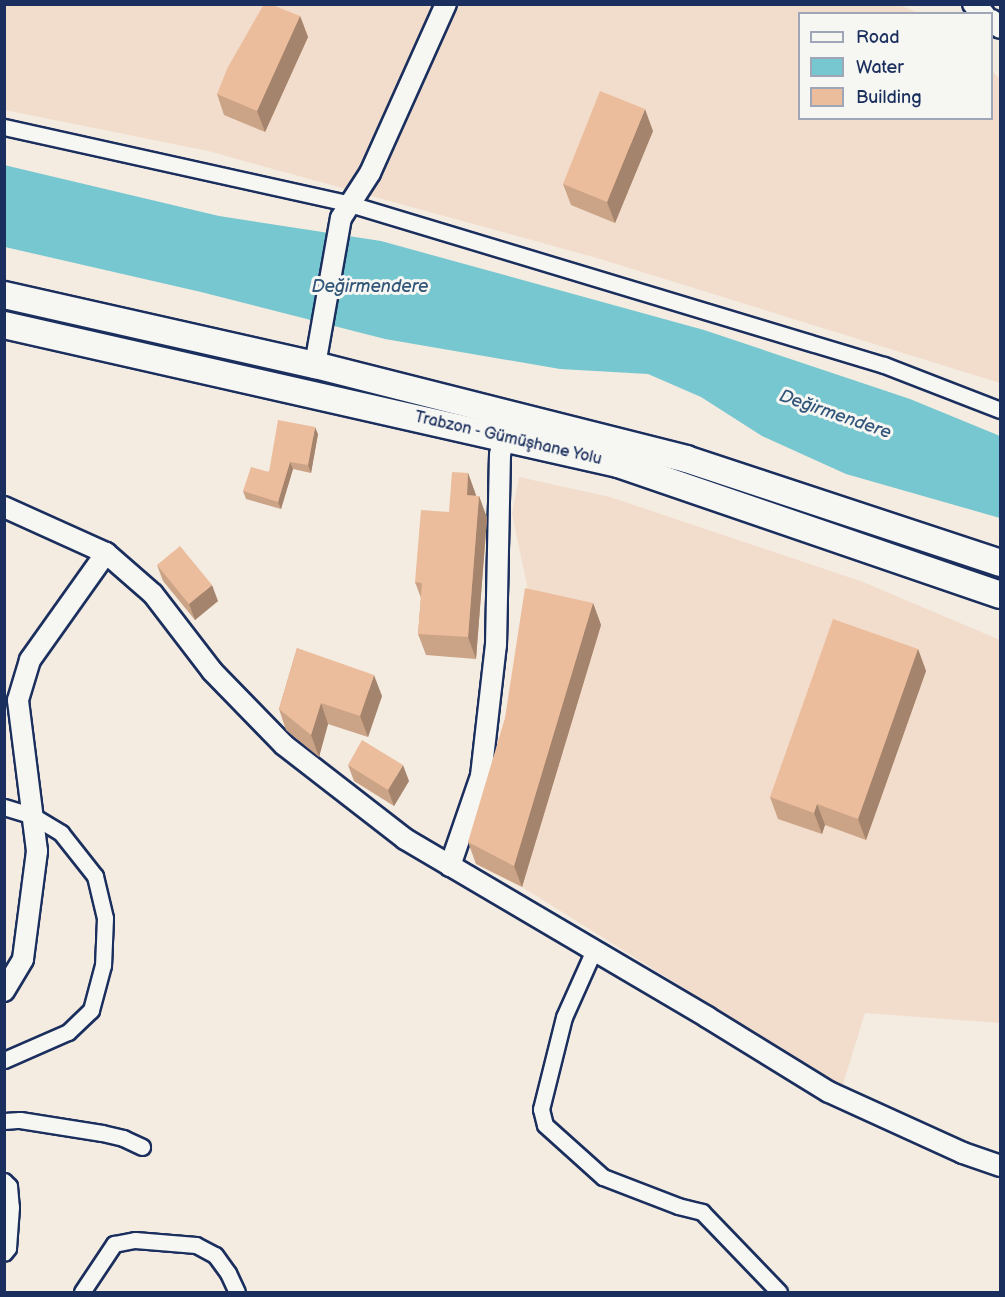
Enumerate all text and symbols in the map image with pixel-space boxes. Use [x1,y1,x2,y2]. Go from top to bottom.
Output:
legend [798,12,993,120]
text: Road [856,27,900,48]
text: Water [856,57,904,78]
text: Building [856,87,922,108]
water label: Değirmendere [312,276,428,298]
water label: Değirmendere [776,386,894,444]
street label: Trabzon - Gümüşhane Yolu [411,408,605,470]

